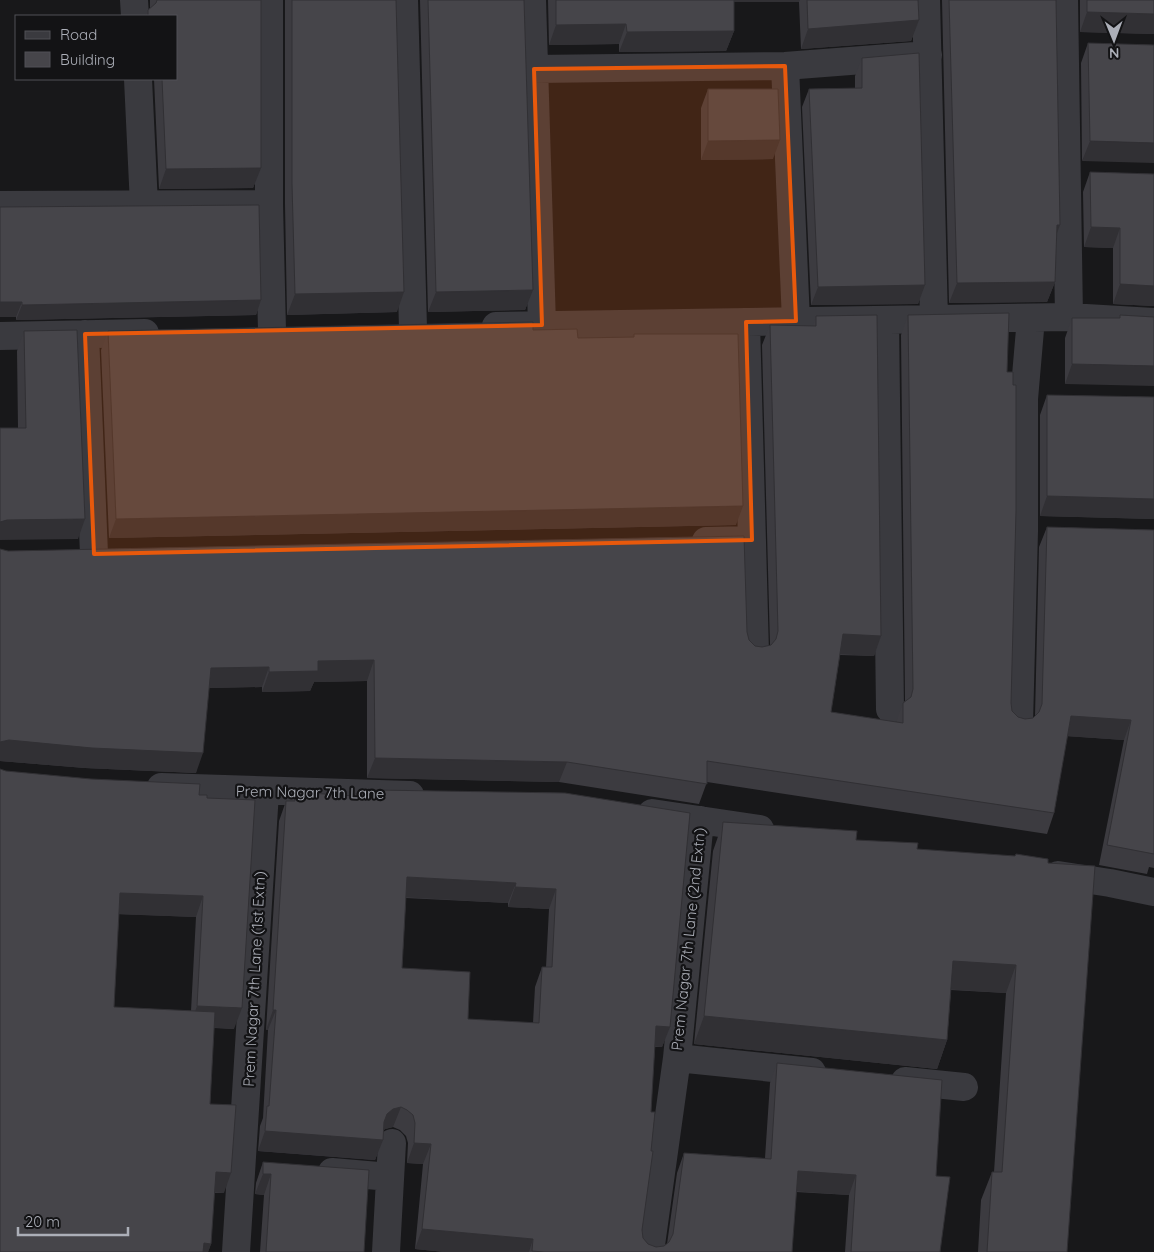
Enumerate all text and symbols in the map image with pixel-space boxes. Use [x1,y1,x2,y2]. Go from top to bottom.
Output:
legend [15,15,178,80]
north arrow [1089,15,1139,65]
text: Road [60,25,97,44]
text: N [1109,44,1120,62]
text: Building [60,50,115,69]
street label: Prem Nagar 7th Lane [236,781,384,803]
street label: Prem Nagar 7th Lane (2nd Extn) [667,826,709,1052]
street label: Prem Nagar 7th Lane (1st Extn) [239,871,269,1087]
scale bar [18,1204,128,1236]
text: 20 m [25,1212,60,1231]

